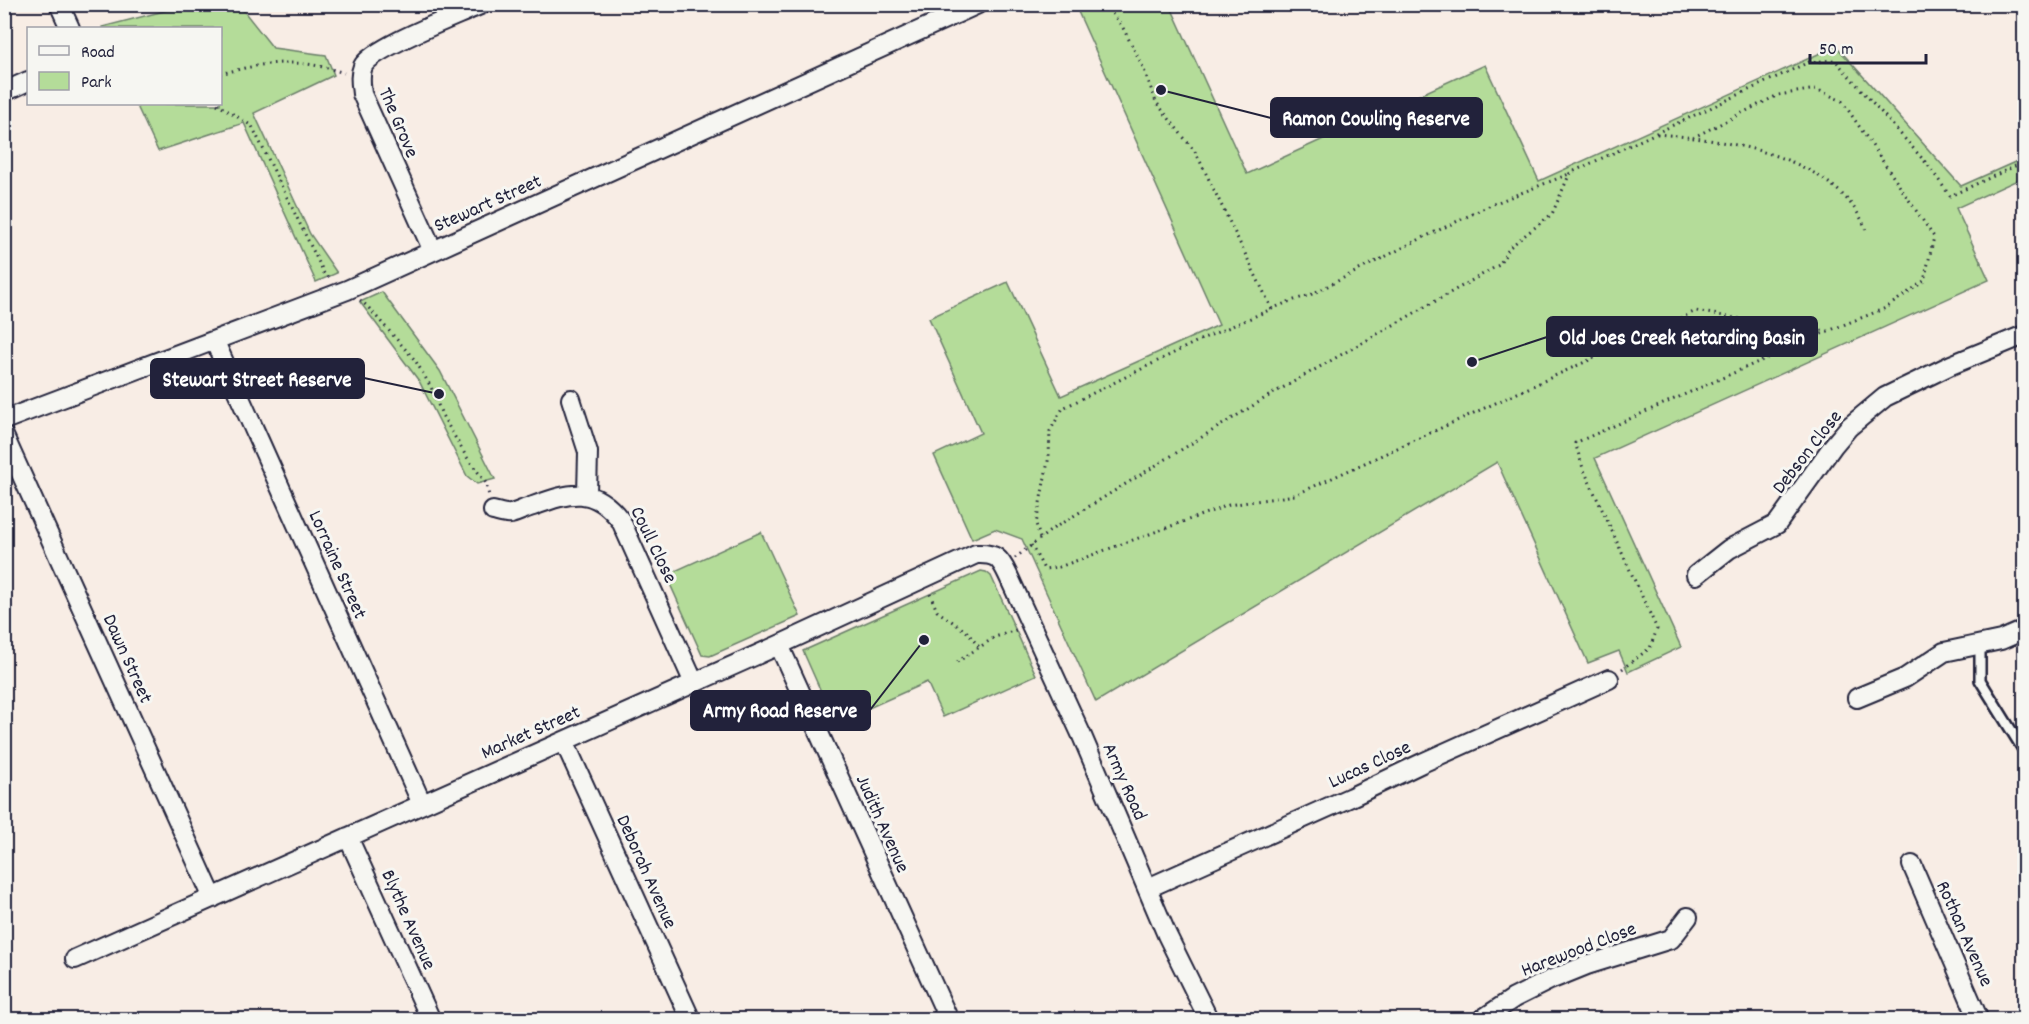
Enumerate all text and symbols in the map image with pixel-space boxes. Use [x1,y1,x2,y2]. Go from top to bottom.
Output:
legend [27,27,222,105]
scale bar [1810,27,1926,65]
text: 50 m [1819,38,1854,63]
text: Road [81,41,115,66]
text: Park [81,71,112,96]
street label: The Grove [370,84,425,163]
callout: Ramon Cowling Reserve [1271,98,1482,137]
text: Ramon Cowling Reserve [1282,106,1470,136]
street label: Stewart Street [430,169,547,241]
callout: Old Joes Creek Retarding Basin [1547,317,1817,356]
text: Old Joes Creek Retarding Basin [1559,325,1805,355]
callout: Stewart Street Reserve [151,359,364,398]
text: Stewart Street Reserve [162,367,352,397]
street label: Debson Close [1767,405,1850,501]
street label: Coull Close [622,502,683,589]
street label: Lorraine Street [300,506,373,624]
street label: Dawn Street [94,610,158,708]
callout: Army Road Reserve [691,691,870,730]
text: Army Road Reserve [703,698,857,728]
street label: Market Street [477,699,585,768]
street label: Lucas Close [1324,734,1416,797]
street label: Army Road [1094,739,1153,825]
street label: Judith Avenue [847,771,915,878]
street label: Deborah Avenue [608,811,683,934]
street label: Blythe Avenue [373,866,442,975]
street label: Rothan Avenue [1927,877,1999,992]
street label: Harewood Close [1517,916,1641,986]

